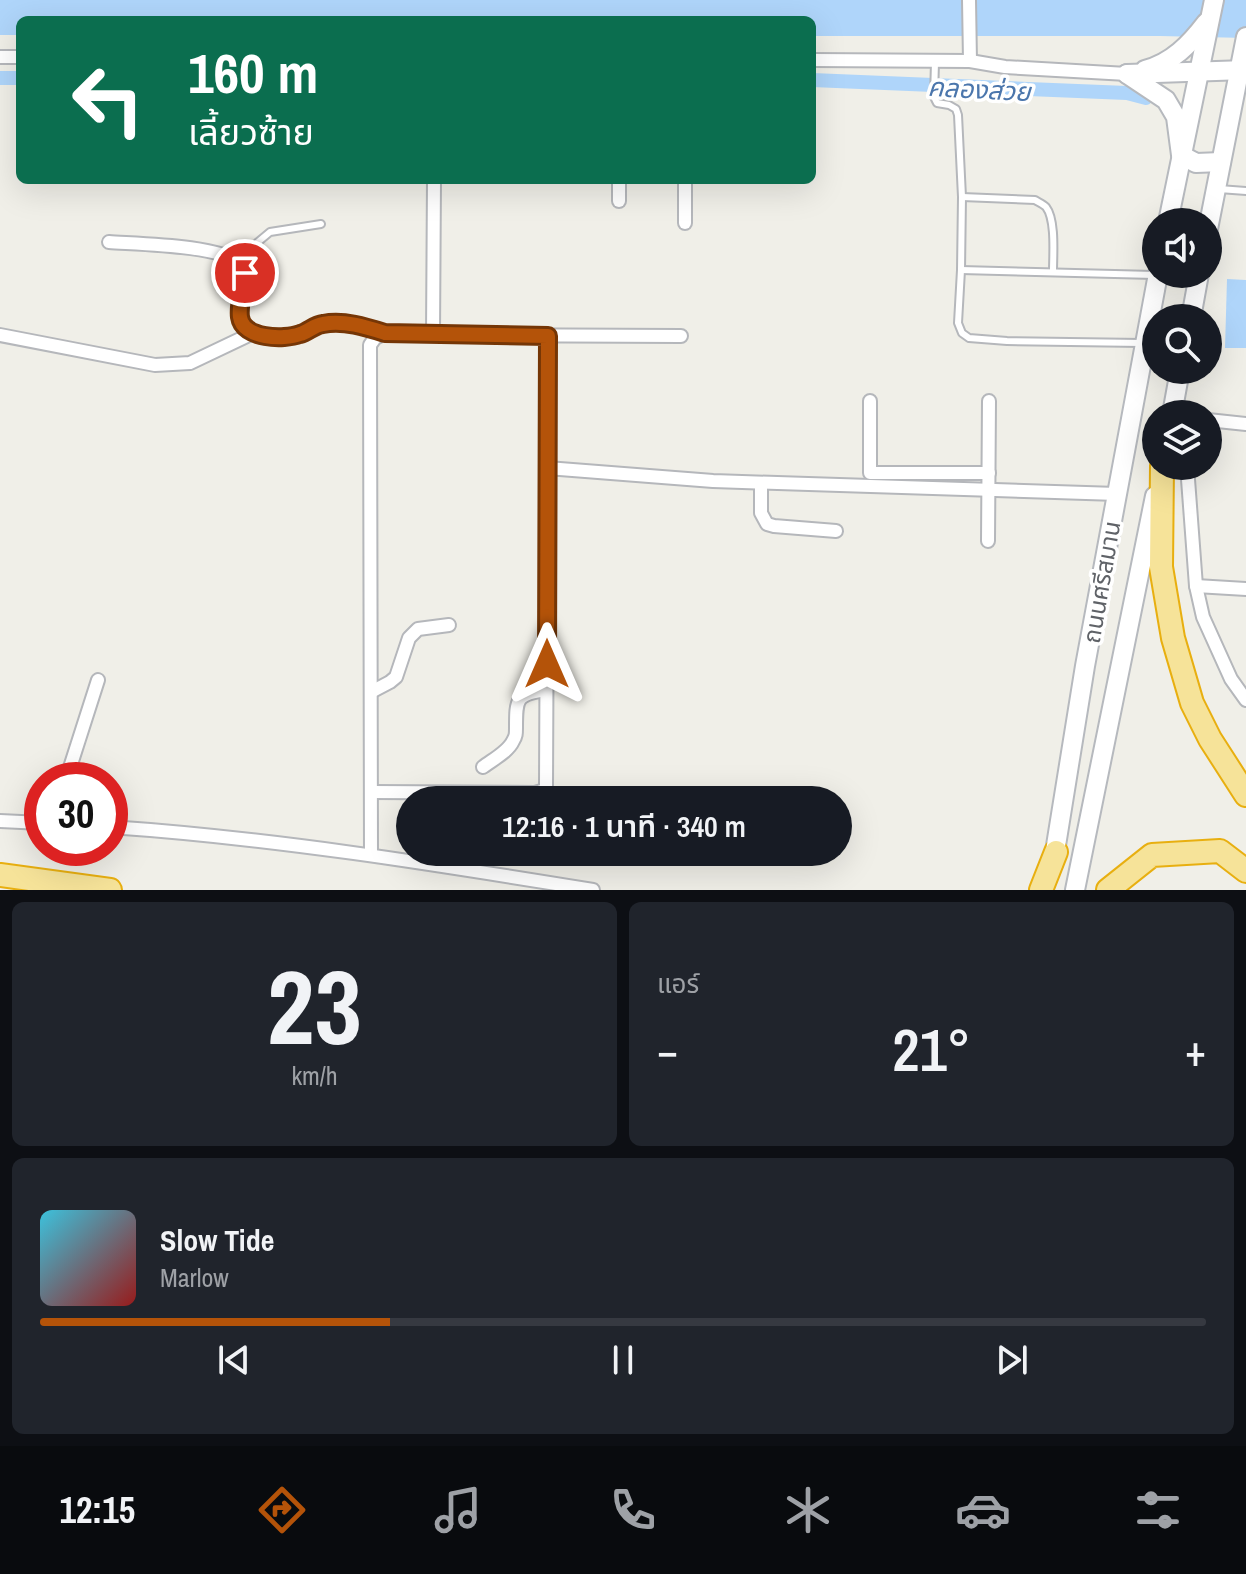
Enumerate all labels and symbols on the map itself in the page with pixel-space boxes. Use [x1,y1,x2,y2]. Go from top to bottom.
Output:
water label: คลองส่วย [927,69,1033,109]
pin [211,239,279,307]
street label: ถนนศรีสมาน [1075,518,1127,646]
position arrow [505,622,589,706]
speed limit sign: 30 [24,762,128,866]

